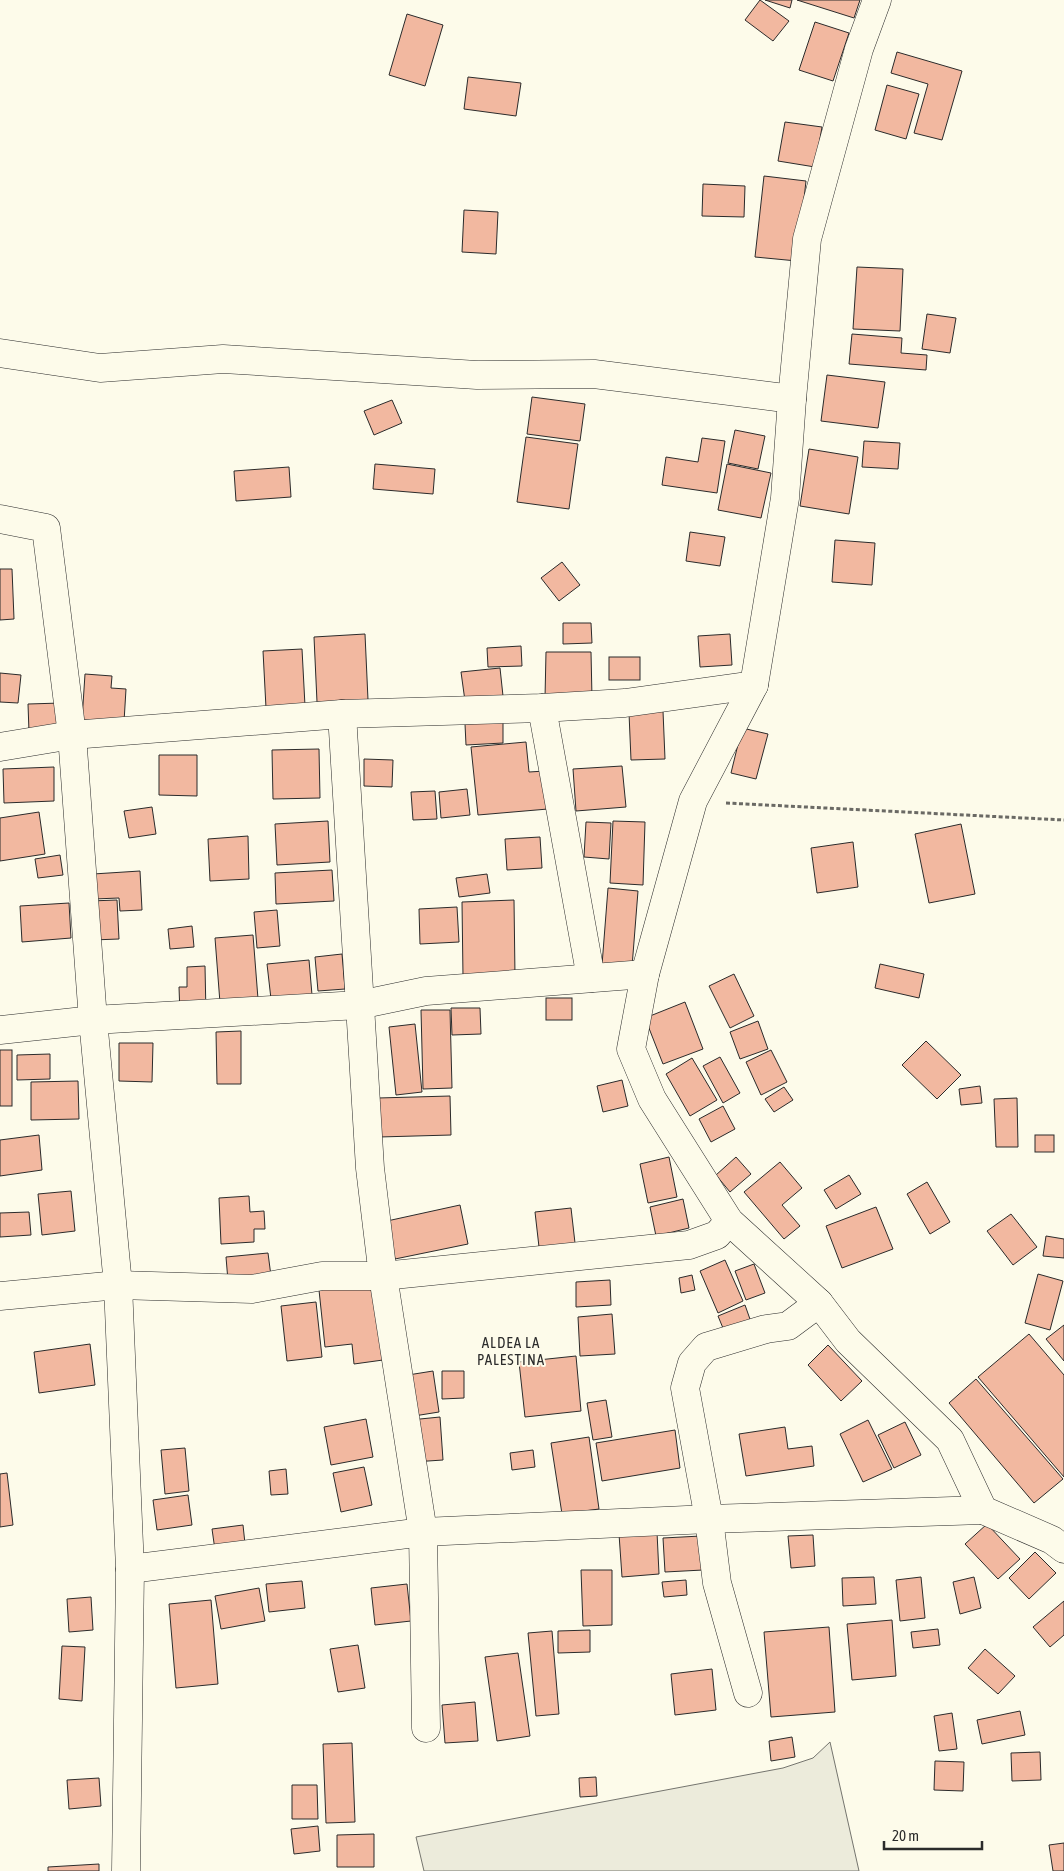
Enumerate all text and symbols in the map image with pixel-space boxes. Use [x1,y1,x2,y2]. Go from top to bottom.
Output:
district label: ALDEA LA PALESTINA [477,1334,545,1368]
scale bar [884,1818,982,1850]
text: 20 m [892,1827,919,1844]

